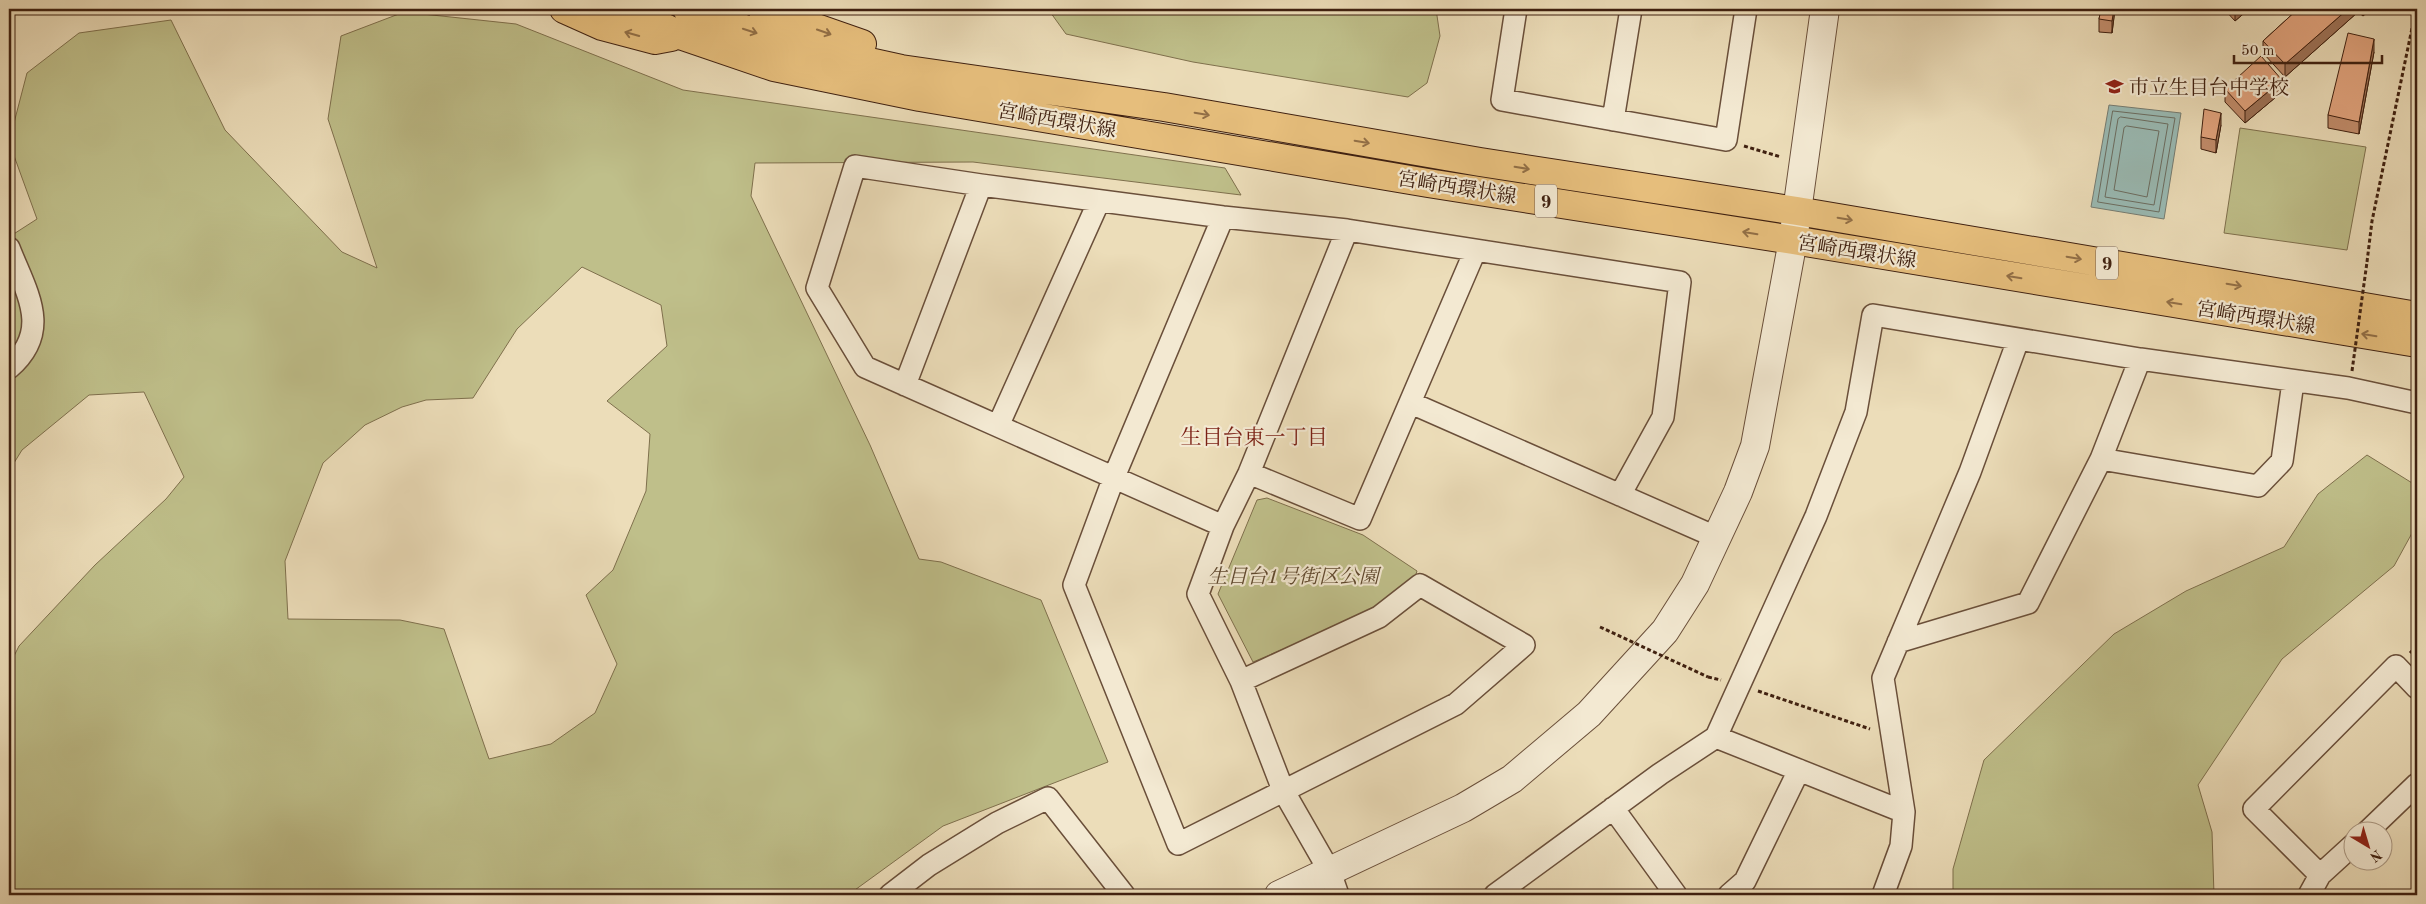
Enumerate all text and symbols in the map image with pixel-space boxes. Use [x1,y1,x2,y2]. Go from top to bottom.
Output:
one-way arrow [741,27,757,36]
one-way arrow [816,28,832,37]
one-way arrow [625,29,641,38]
scale bar [2234,32,2381,64]
text: 50 m [2241,44,2275,59]
place label: 市立生目台中学校 [2129,76,2289,99]
school or university icon: 市立生目台中学校 [2105,77,2125,97]
street label: 宮崎西環状線 [996,100,1118,142]
one-way arrow [1193,109,1209,119]
one-way arrow [1353,137,1369,147]
one-way arrow [1514,164,1530,174]
street label: 宮崎西環状線 [1396,168,1518,208]
road number: 9 [1535,185,1557,218]
one-way arrow [1836,214,1852,224]
one-way arrow [1742,228,1758,238]
street label: 宮崎西環状線 [1796,232,1918,272]
road number: 9 [2096,247,2118,280]
one-way arrow [2065,253,2081,263]
one-way arrow [2006,271,2022,281]
one-way arrow [2226,280,2242,290]
one-way arrow [2167,298,2183,308]
street label: 宮崎西環状線 [2195,298,2317,338]
one-way arrow [2362,330,2378,340]
district label: 生目台東一丁目 [1181,426,1328,449]
park label: 生目台1号街区公園 [1207,566,1382,588]
north arrow [2344,822,2394,872]
text: N [2367,847,2384,864]

